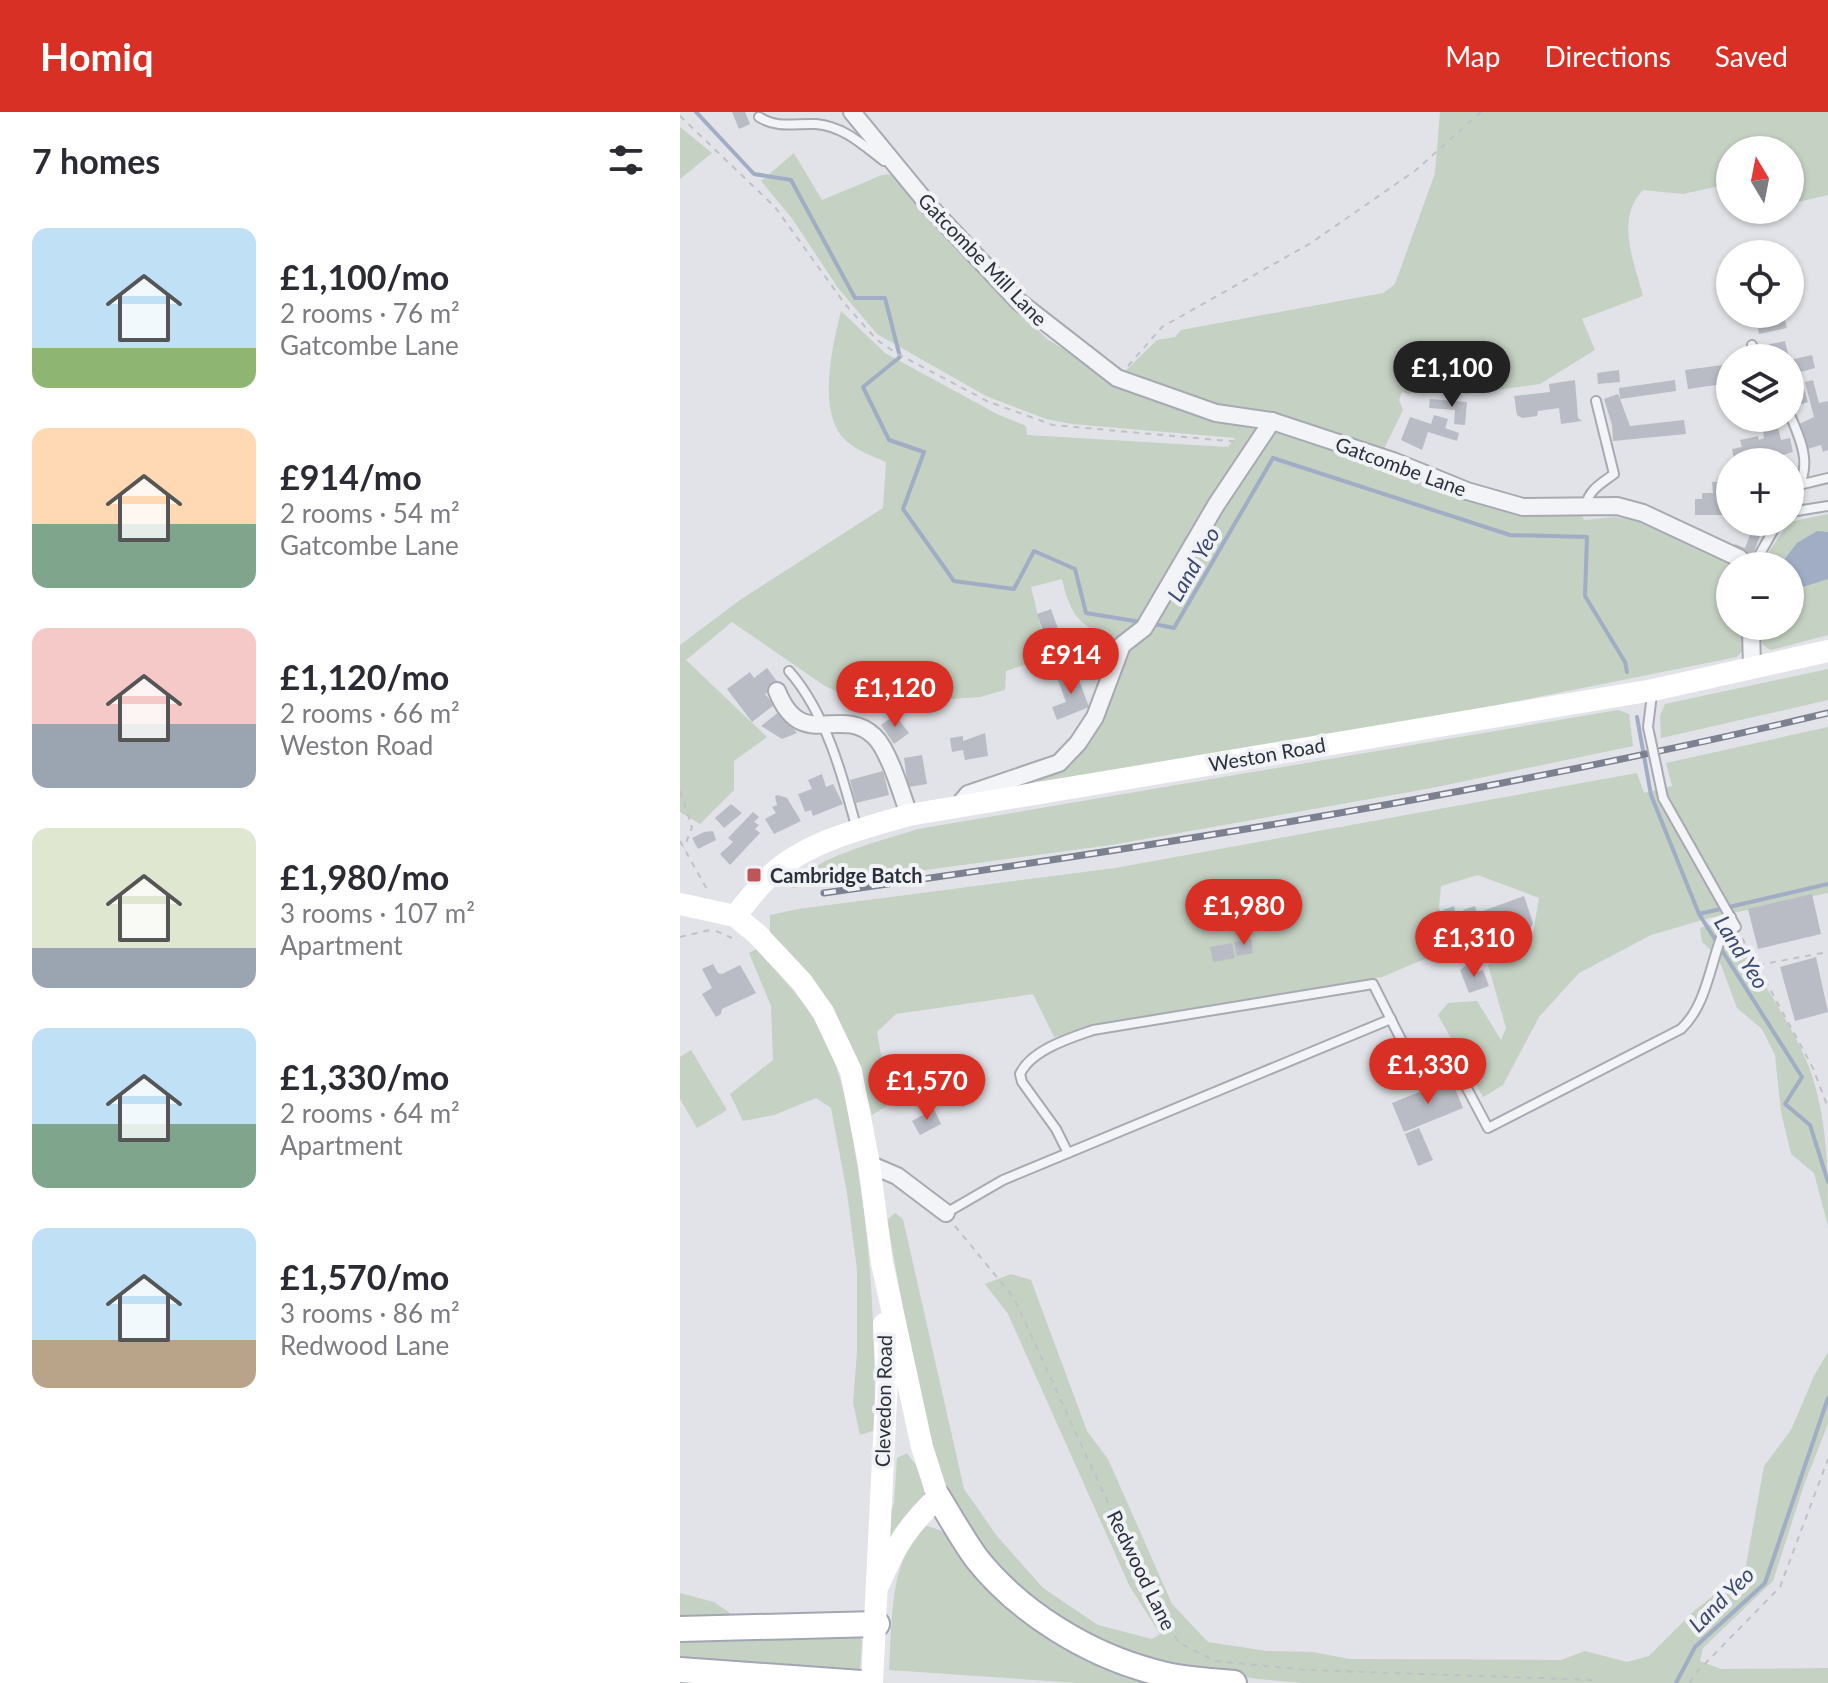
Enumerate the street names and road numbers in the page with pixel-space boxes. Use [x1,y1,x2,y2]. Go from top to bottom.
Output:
street label: Gatcombe Mill Lane [914,188,1052,330]
street label: Gatcombe Lane [1332,431,1470,501]
street label: Weston Road [1207,732,1327,776]
street label: Clevedon Road [870,1335,896,1467]
street label: Redwood Lane [1103,1506,1181,1634]

